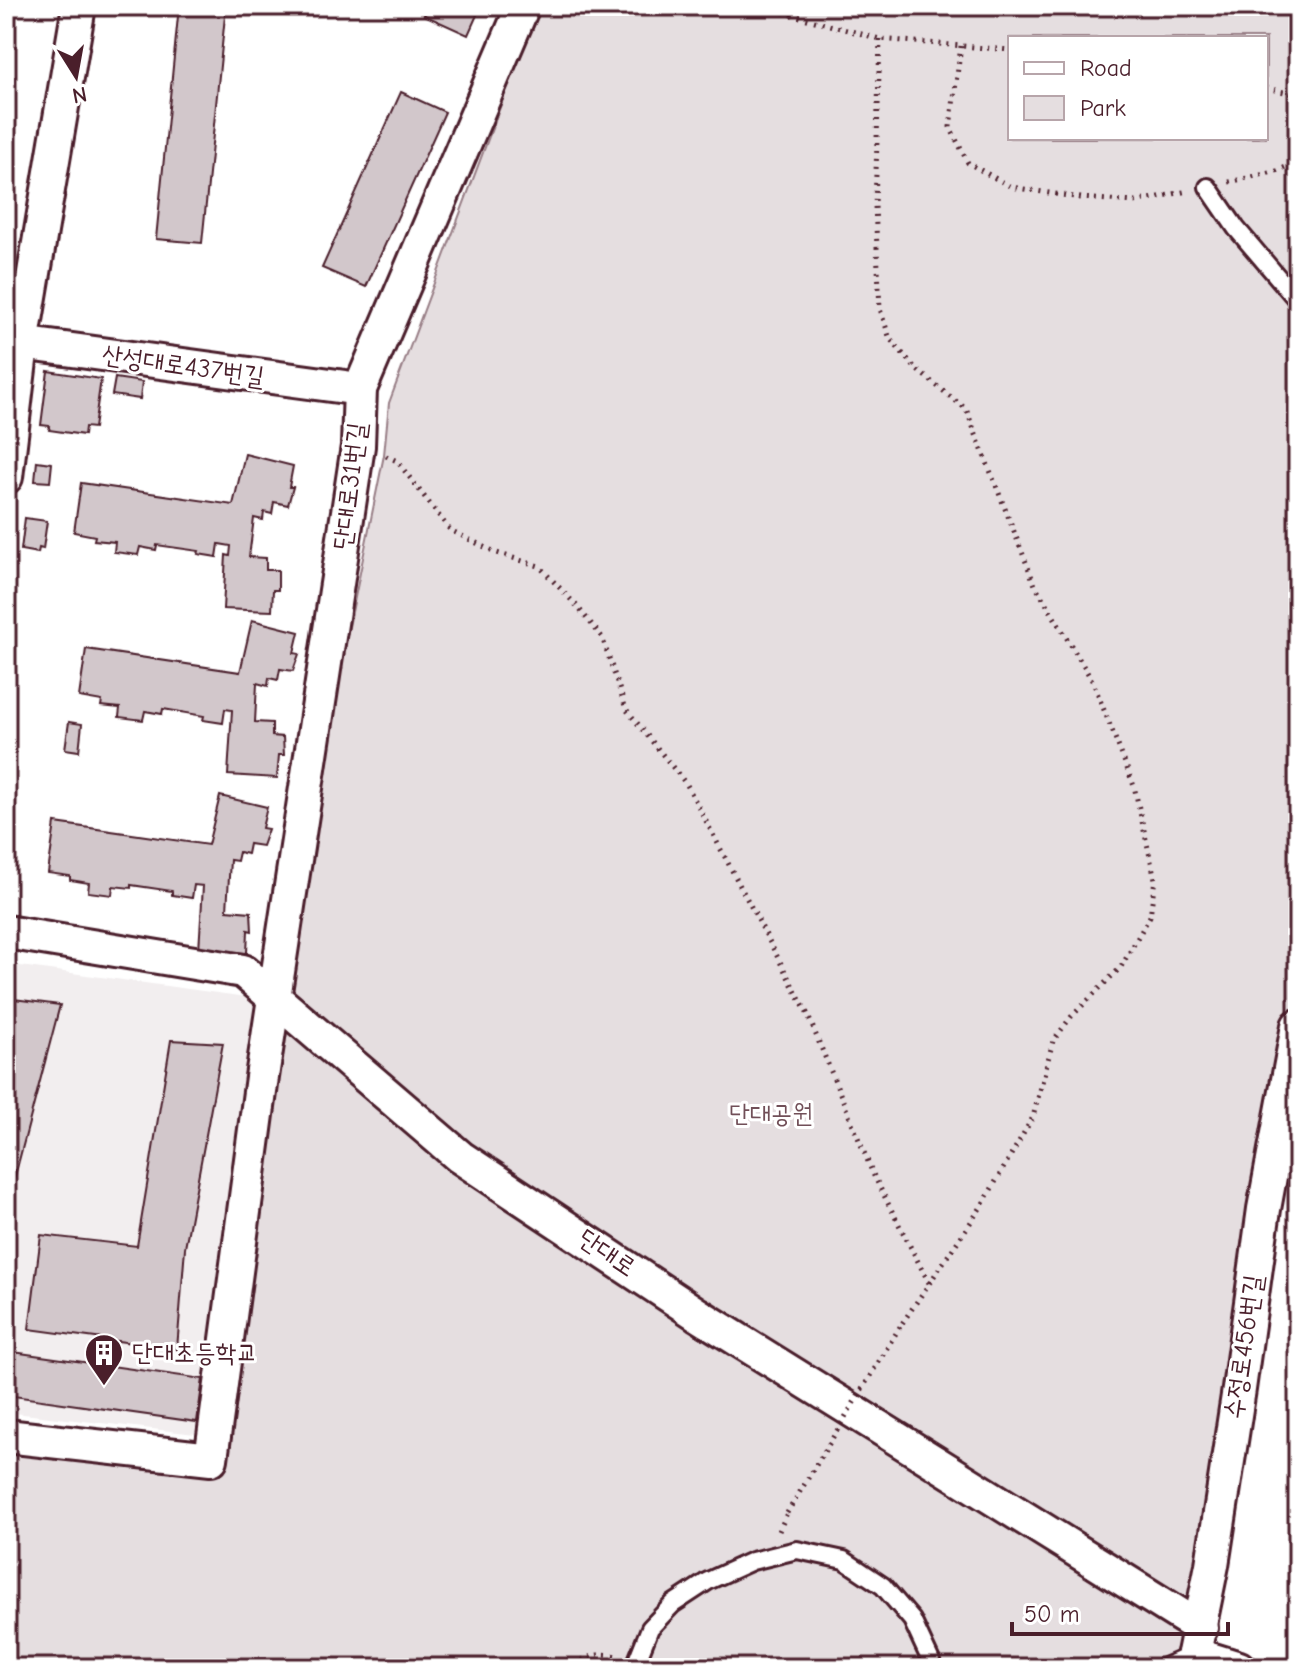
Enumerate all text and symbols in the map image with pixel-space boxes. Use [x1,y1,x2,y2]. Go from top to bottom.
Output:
north arrow [36,36,116,116]
legend [1008,36,1268,140]
text: Road [1080,54,1132,82]
text: N [70,81,89,109]
text: Park [1080,94,1126,122]
street label: 산성대로437번길 [100,340,266,392]
street label: 단대로31번길 [327,421,373,551]
park label: 단대공원 [729,1099,813,1129]
street label: 단대로 [573,1223,641,1283]
street label: 수정로456번길 [1219,1273,1269,1421]
building icon: 단대초등학교 [83,1332,125,1387]
place label: 단대초등학교 [132,1338,258,1368]
scale bar [1012,1586,1228,1636]
text: 50 m [1024,1600,1080,1628]

